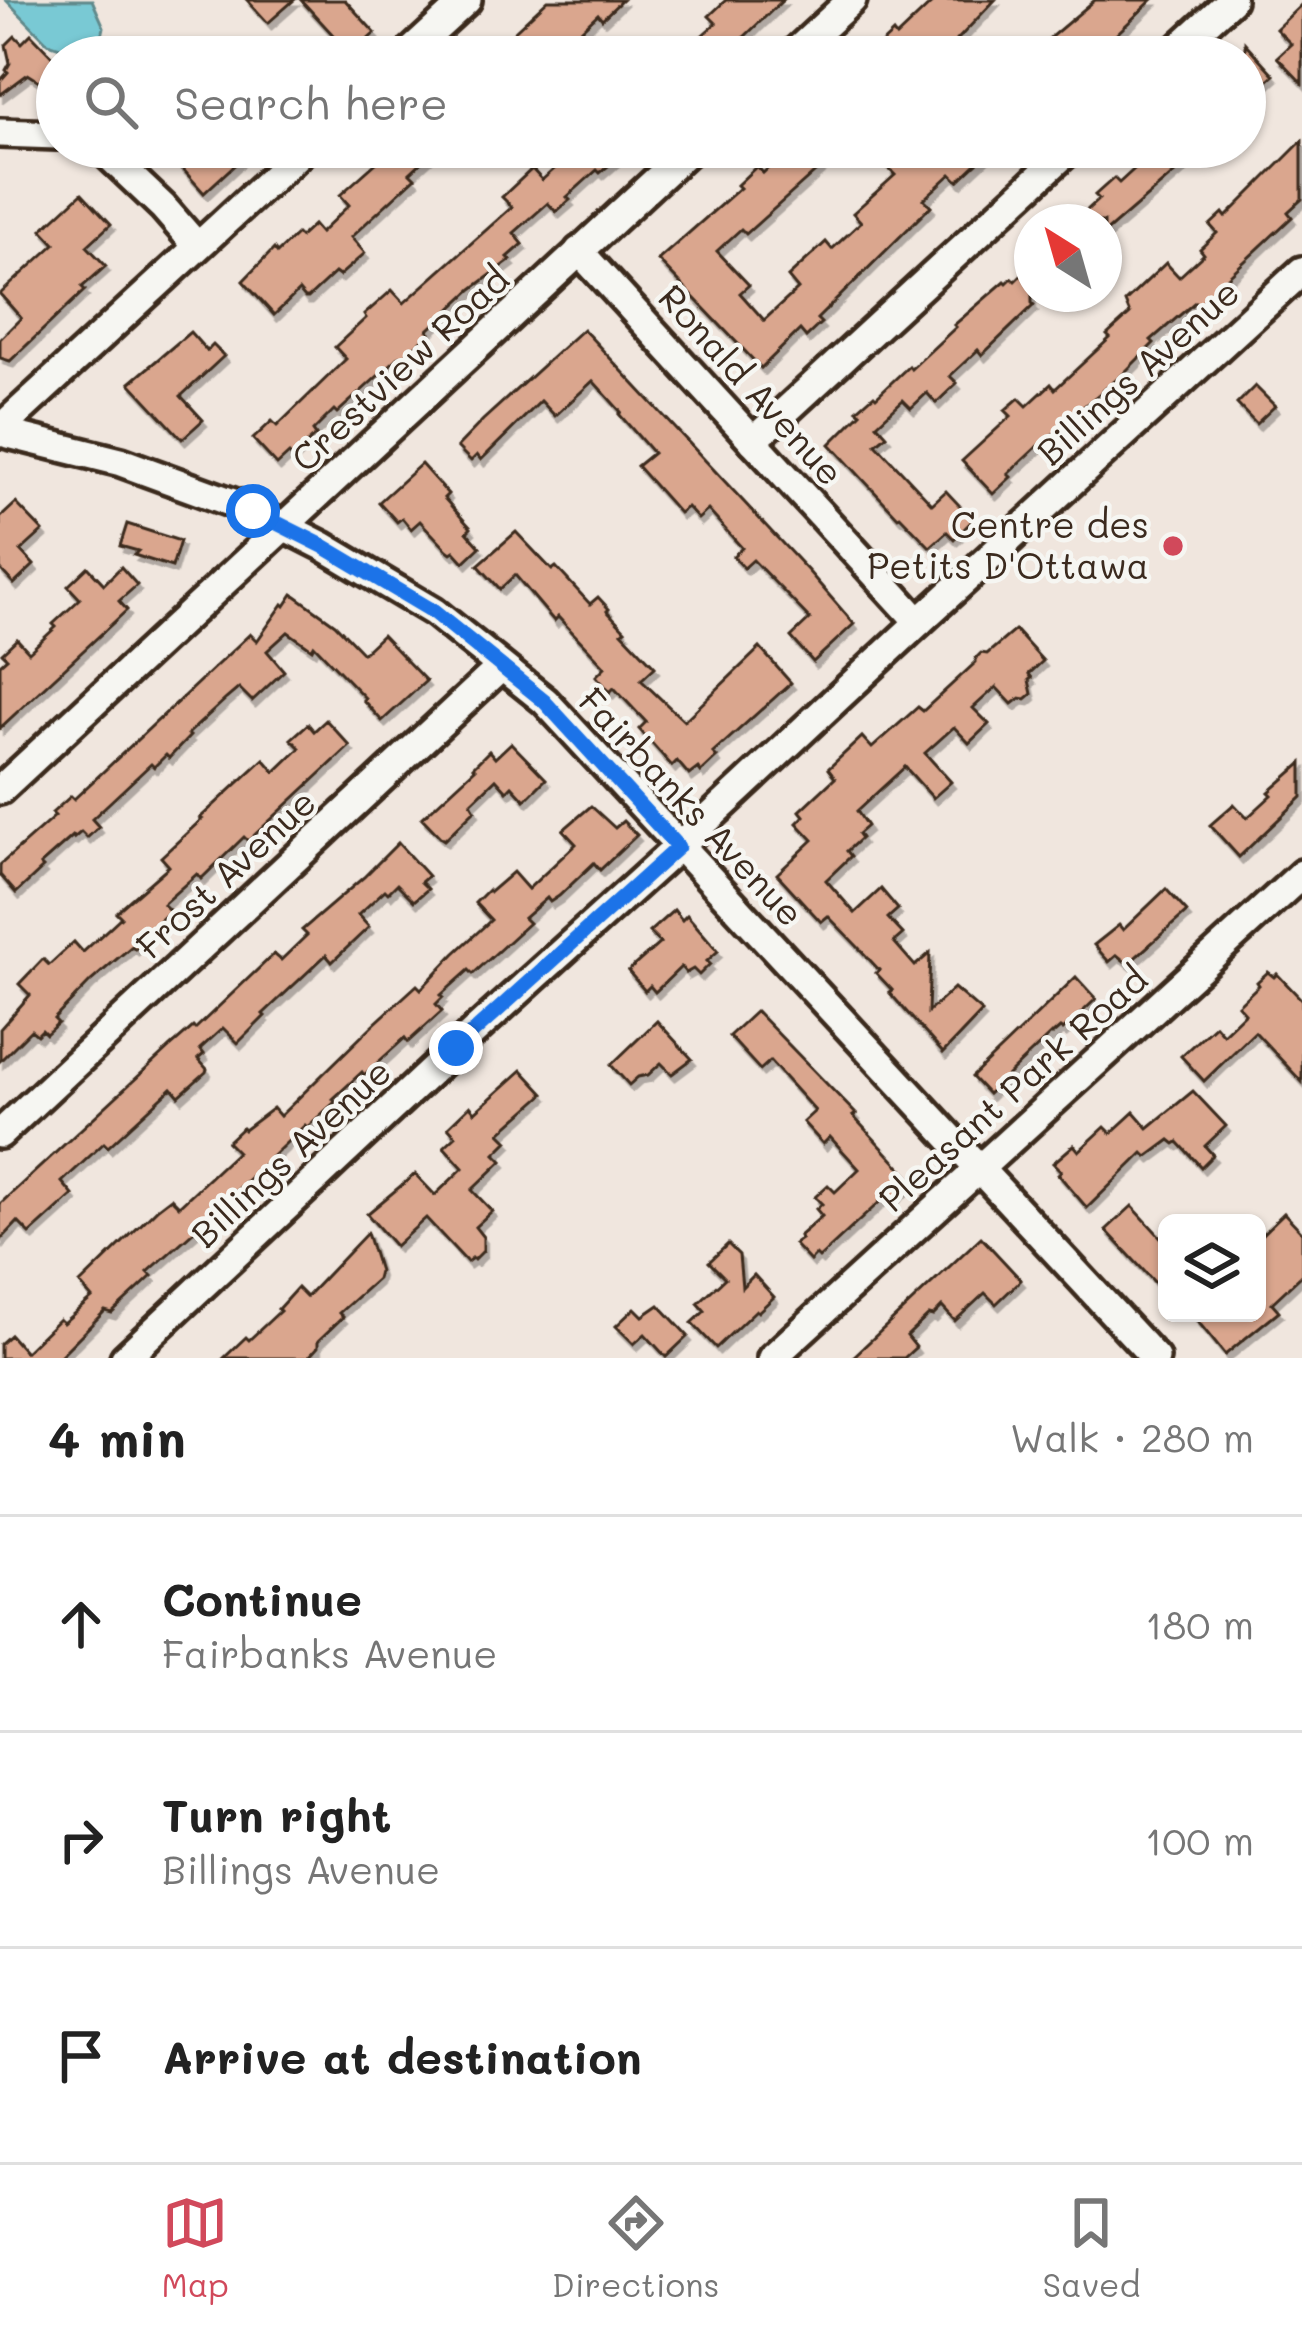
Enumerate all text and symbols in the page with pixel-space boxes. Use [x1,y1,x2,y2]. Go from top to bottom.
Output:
search box [36,36,1266,168]
icon: search [78,69,144,135]
text: Search here [174,73,448,131]
north arrow [1014,204,1122,312]
street label: Crestview Road [280,255,518,481]
street label: Billings Avenue [1026,267,1248,474]
street label: Ronald Avenue [649,274,855,494]
route start [226,484,280,538]
place label: Centre des Petits D'Ottawa [867,500,1149,588]
marker: Centre des Petits D'Ottawa [1160,533,1186,559]
street label: Fairbanks Avenue [569,677,815,935]
street label: Frost Avenue [125,778,325,968]
street label: Pleasant Park Road [868,955,1156,1221]
route end [429,1021,483,1075]
street label: Billings Avenue [180,1047,400,1257]
map controls [1158,1214,1266,1322]
button: layers [1158,1214,1266,1322]
text: 4 min [48,1403,186,1470]
text: Walk · 280 m [1010,1411,1254,1462]
text: Continue [162,1569,362,1627]
icon: ahead [48,1591,114,1657]
text: 180 m [1145,1598,1254,1649]
text: Fairbanks Avenue [162,1627,497,1678]
text: Turn right [162,1785,391,1843]
icon: right [48,1807,114,1873]
text: 100 m [1145,1814,1254,1865]
text: Billings Avenue [162,1843,440,1894]
icon: arrive [48,2023,114,2089]
text: Arrive at destination [162,2027,642,2085]
tab: Map [162,2190,229,2305]
tab: Directions [552,2190,719,2305]
tab: Saved [1043,2190,1140,2305]

